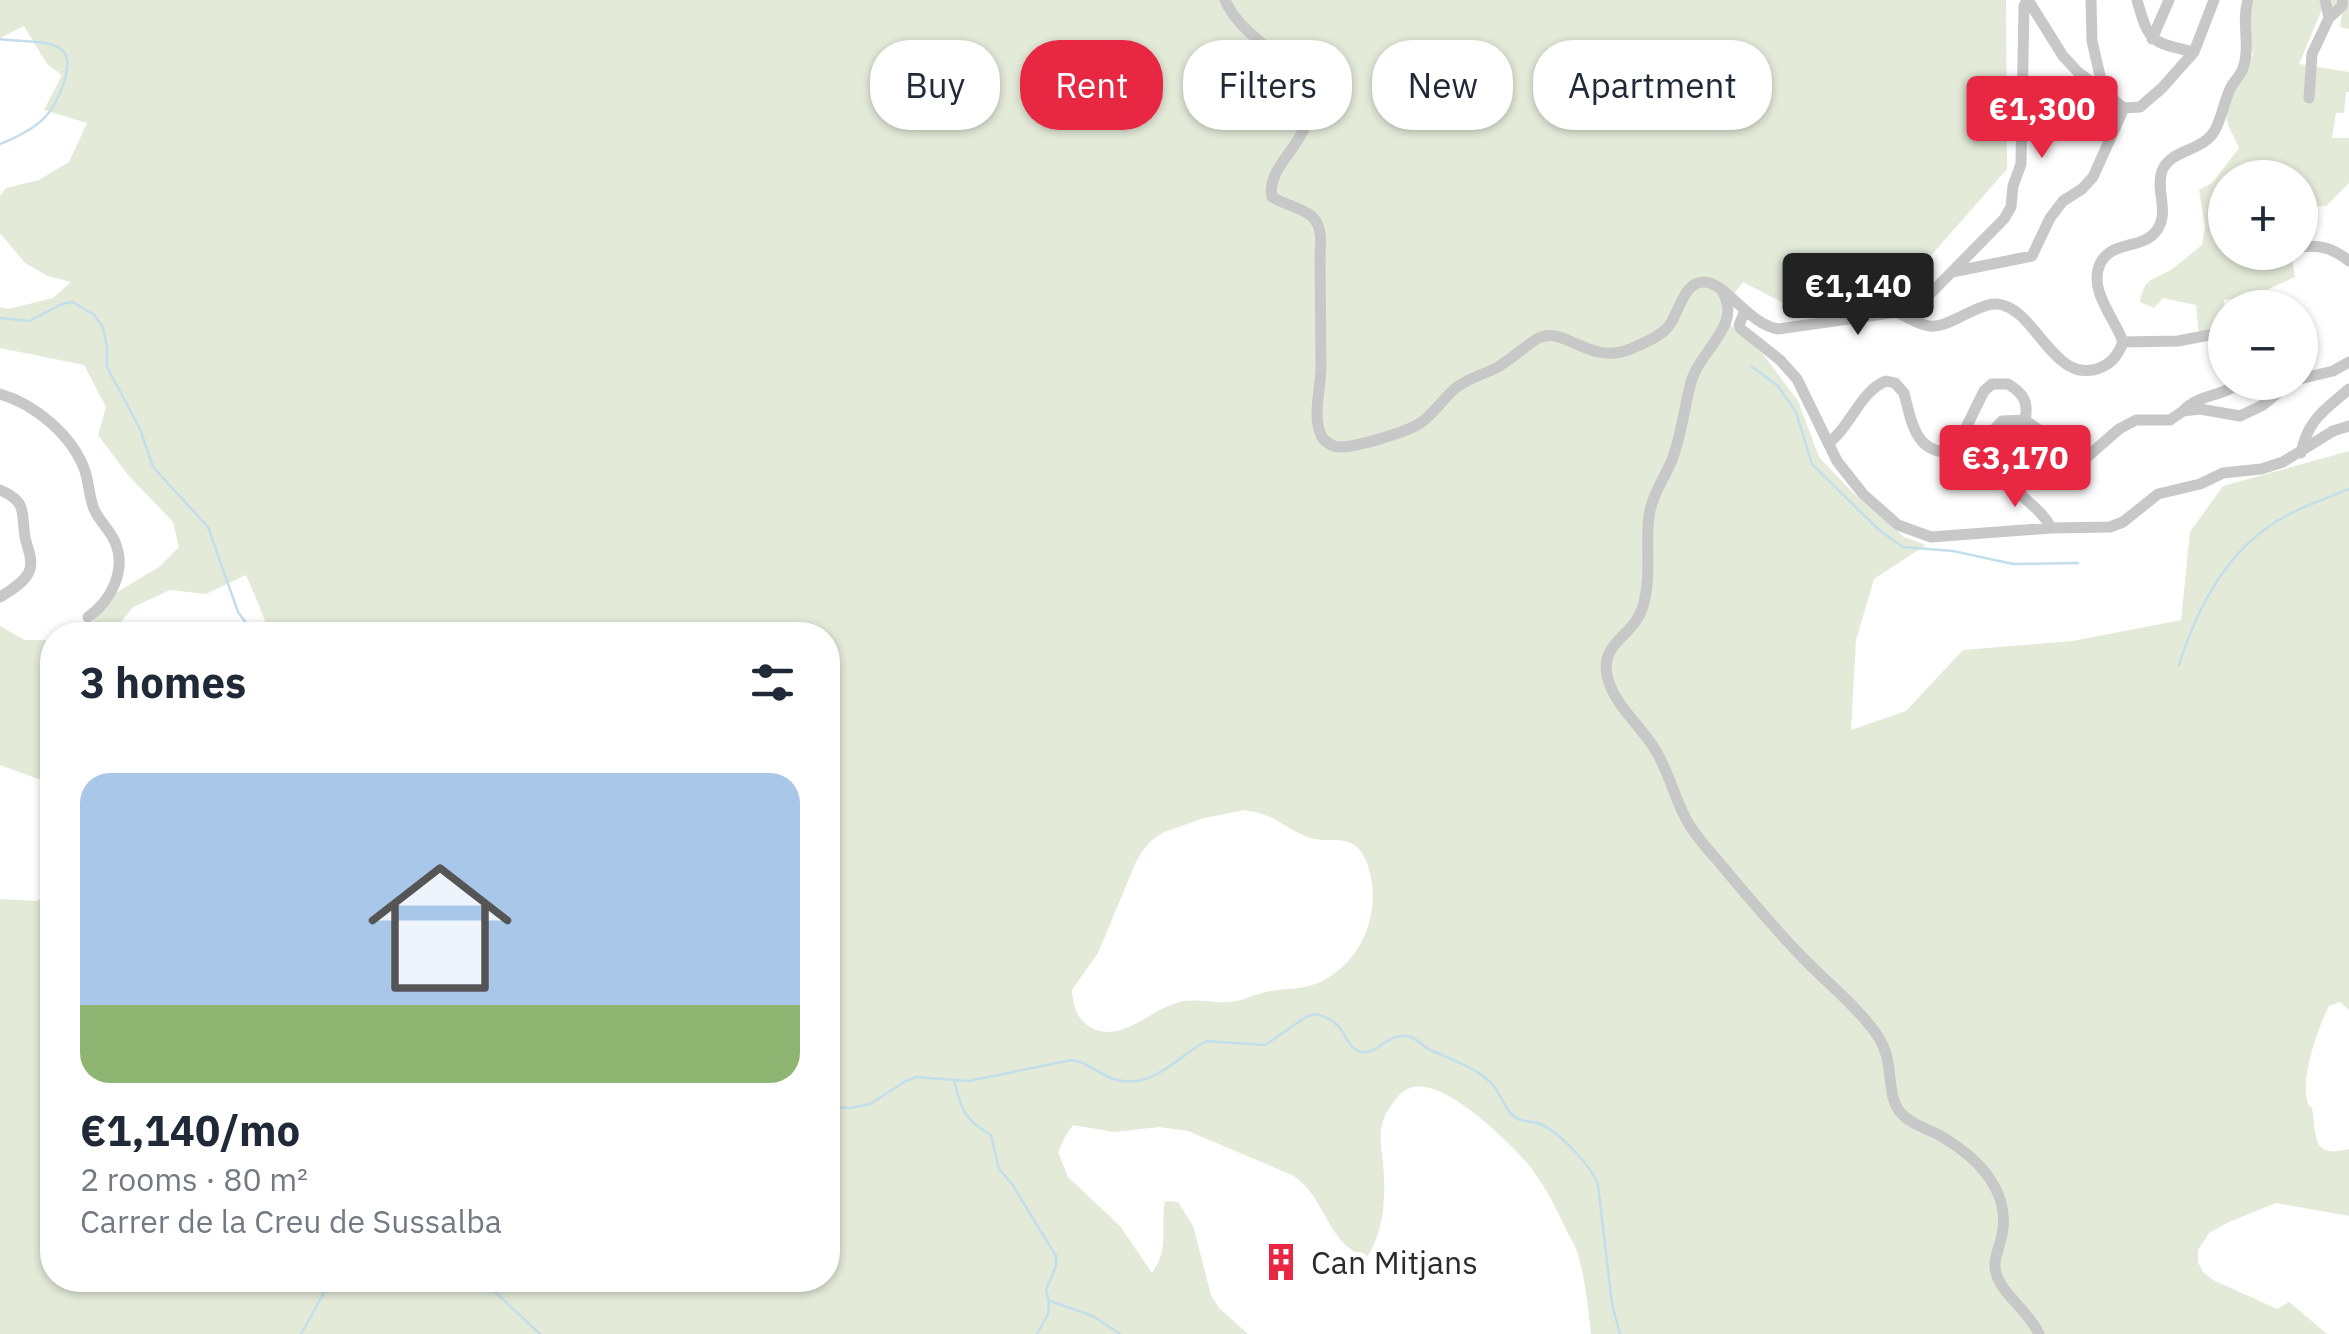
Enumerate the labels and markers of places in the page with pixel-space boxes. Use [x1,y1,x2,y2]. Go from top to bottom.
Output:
pin: €1,300 [1961,76,2123,161]
pin: €1,140 [1777,253,1939,338]
pin: €3,170 [1934,425,2096,510]
building icon: Can Mitjans [1260,1241,1302,1283]
place label: Can Mitjans [1311,1241,1478,1283]

